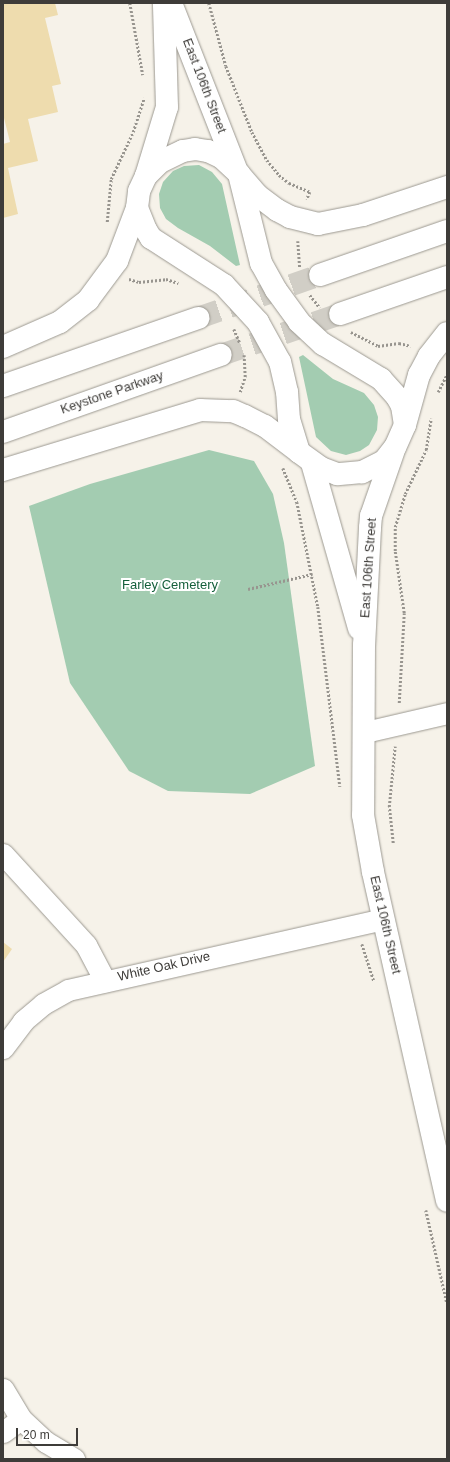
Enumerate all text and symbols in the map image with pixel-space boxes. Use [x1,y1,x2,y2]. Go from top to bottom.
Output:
street label: East 106th Street [179,36,229,136]
street label: Keystone Parkway [59,368,165,418]
street label: East 106th Street [358,517,380,619]
park label: Farley Cemetery [122,577,218,593]
street label: East 106th Street [366,874,404,976]
street label: White Oak Drive [116,949,212,985]
scale bar [18,1420,80,1446]
text: 20 m [23,1428,50,1442]

